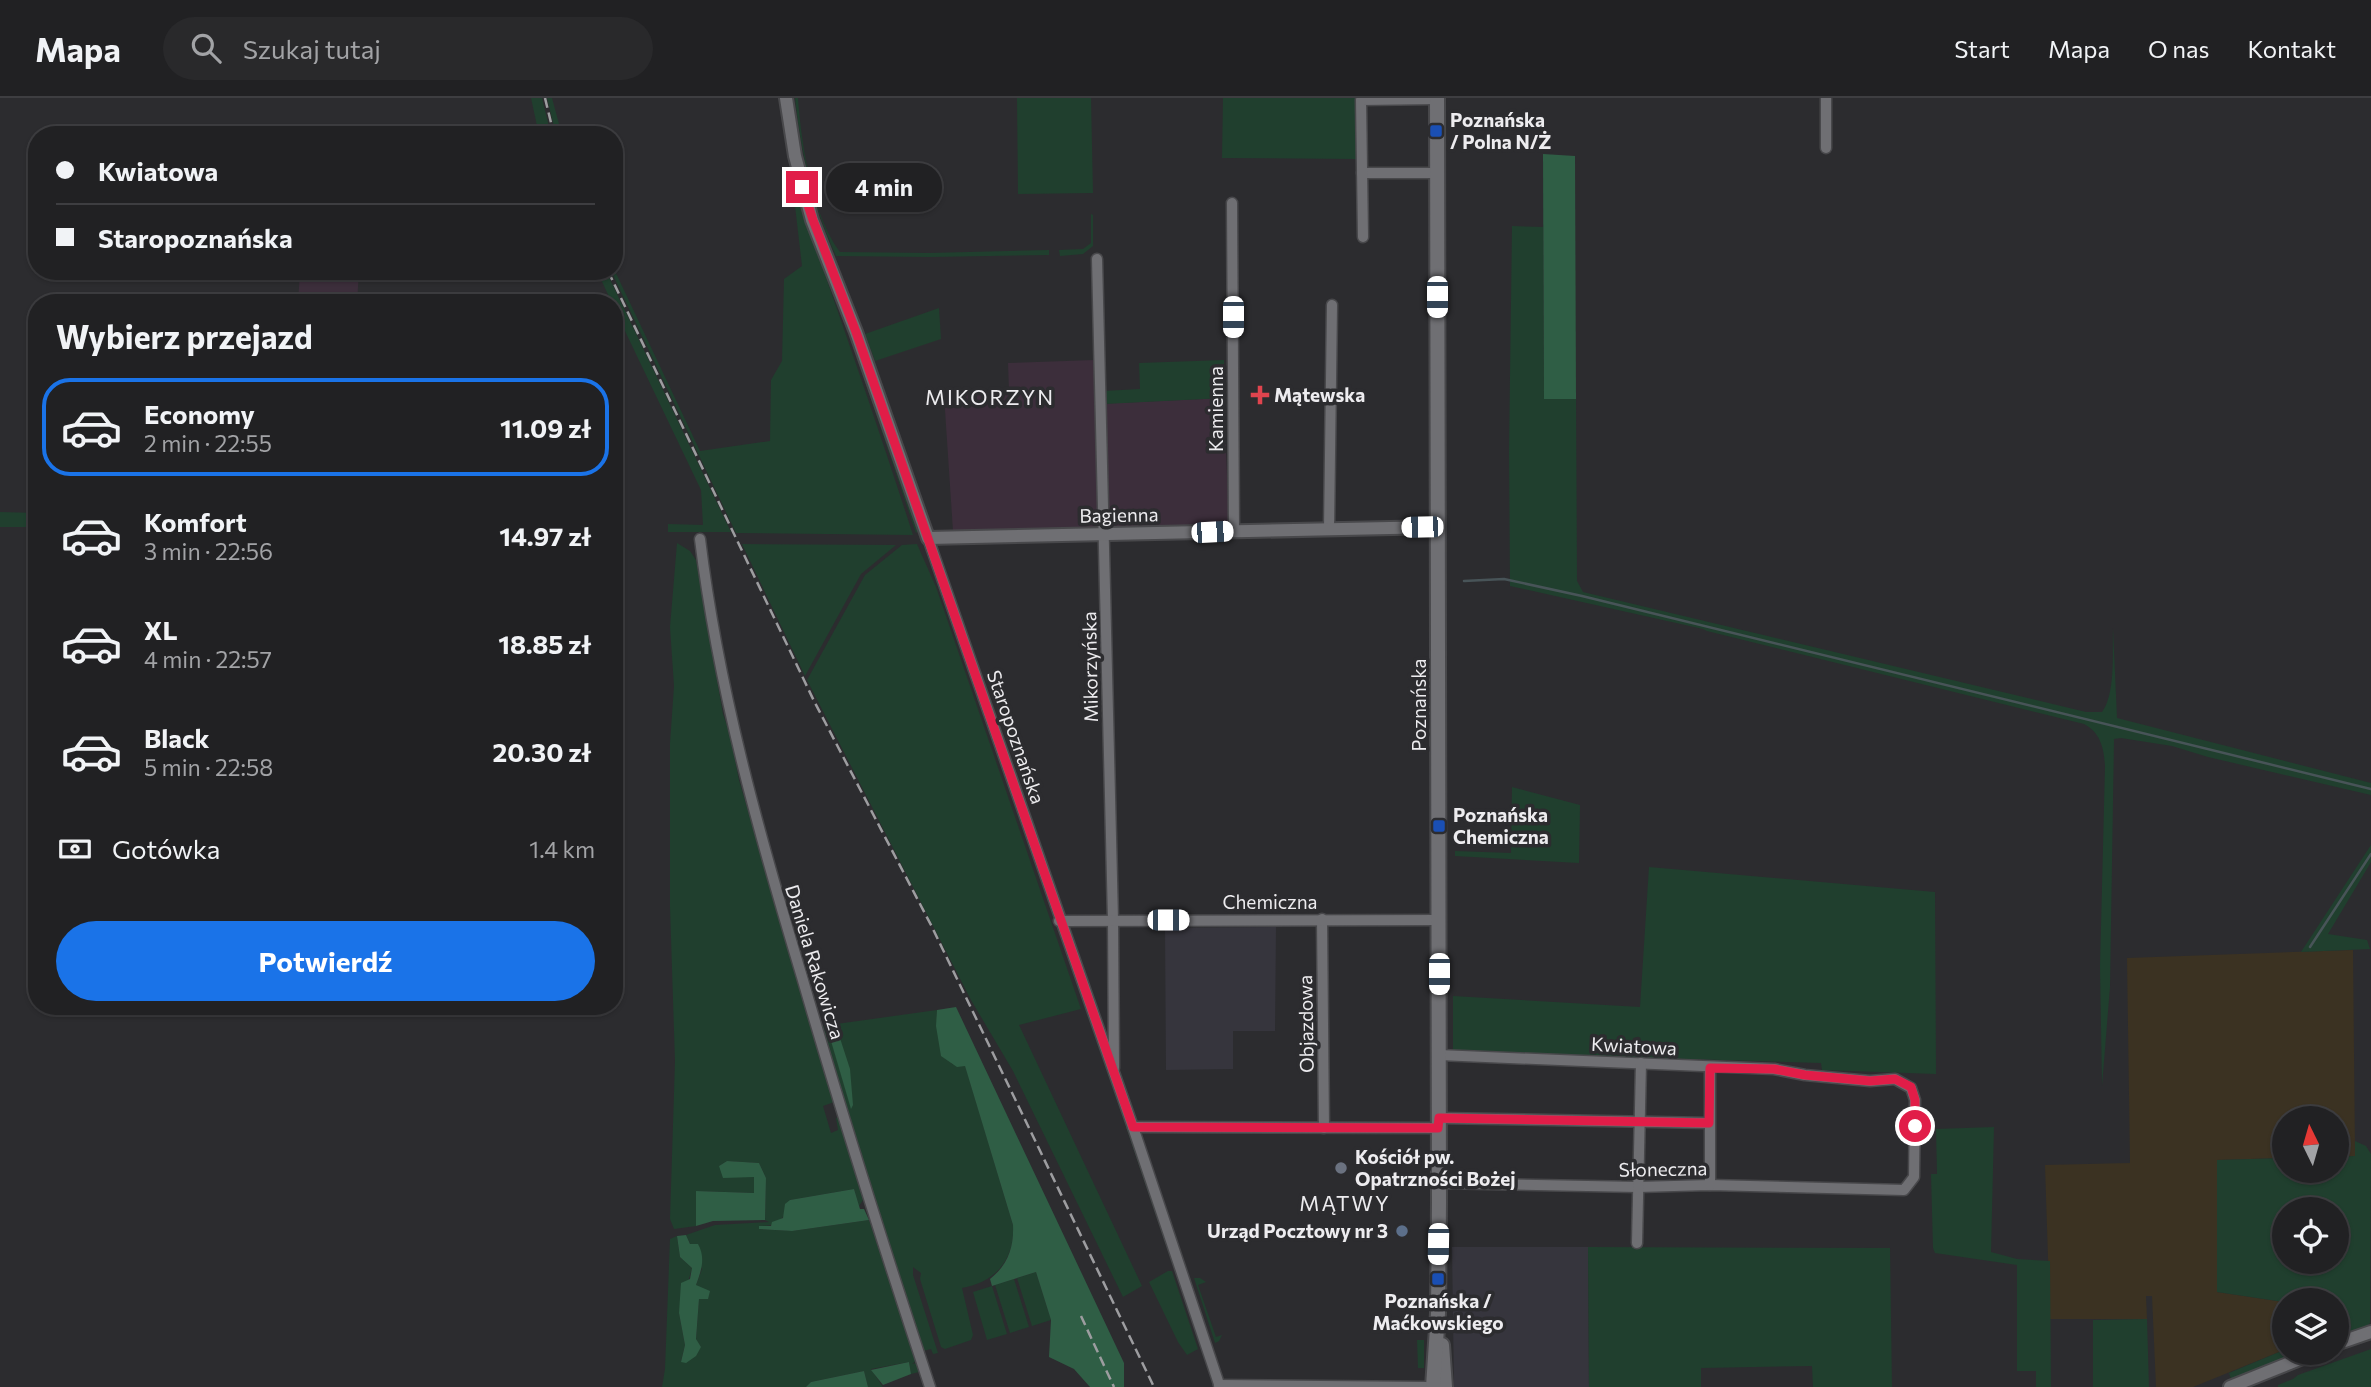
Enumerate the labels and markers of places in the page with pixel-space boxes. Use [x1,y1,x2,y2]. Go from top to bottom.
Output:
place label: Poznańska / Polna N/Ż [1450,108,1551,153]
marker: Poznańska / Polna N/Ż [1428,123,1444,139]
place label: Mątewska [1274,383,1365,406]
marker: Mątewska [1252,387,1268,403]
place label: Poznańska Chemiczna [1453,803,1549,848]
marker: Poznańska Chemiczna [1431,818,1447,834]
place label: Kościół pw. Opatrzności Bożej [1355,1145,1515,1190]
marker: Kościół pw. Opatrzności Bożej [1333,1160,1349,1176]
place label: Urząd Pocztowy nr 3 [1207,1219,1388,1242]
marker: Urząd Pocztowy nr 3 [1394,1223,1410,1239]
marker: Poznańska / Maćkowskiego [1430,1271,1446,1287]
place label: Poznańska / Maćkowskiego [1372,1289,1504,1334]

